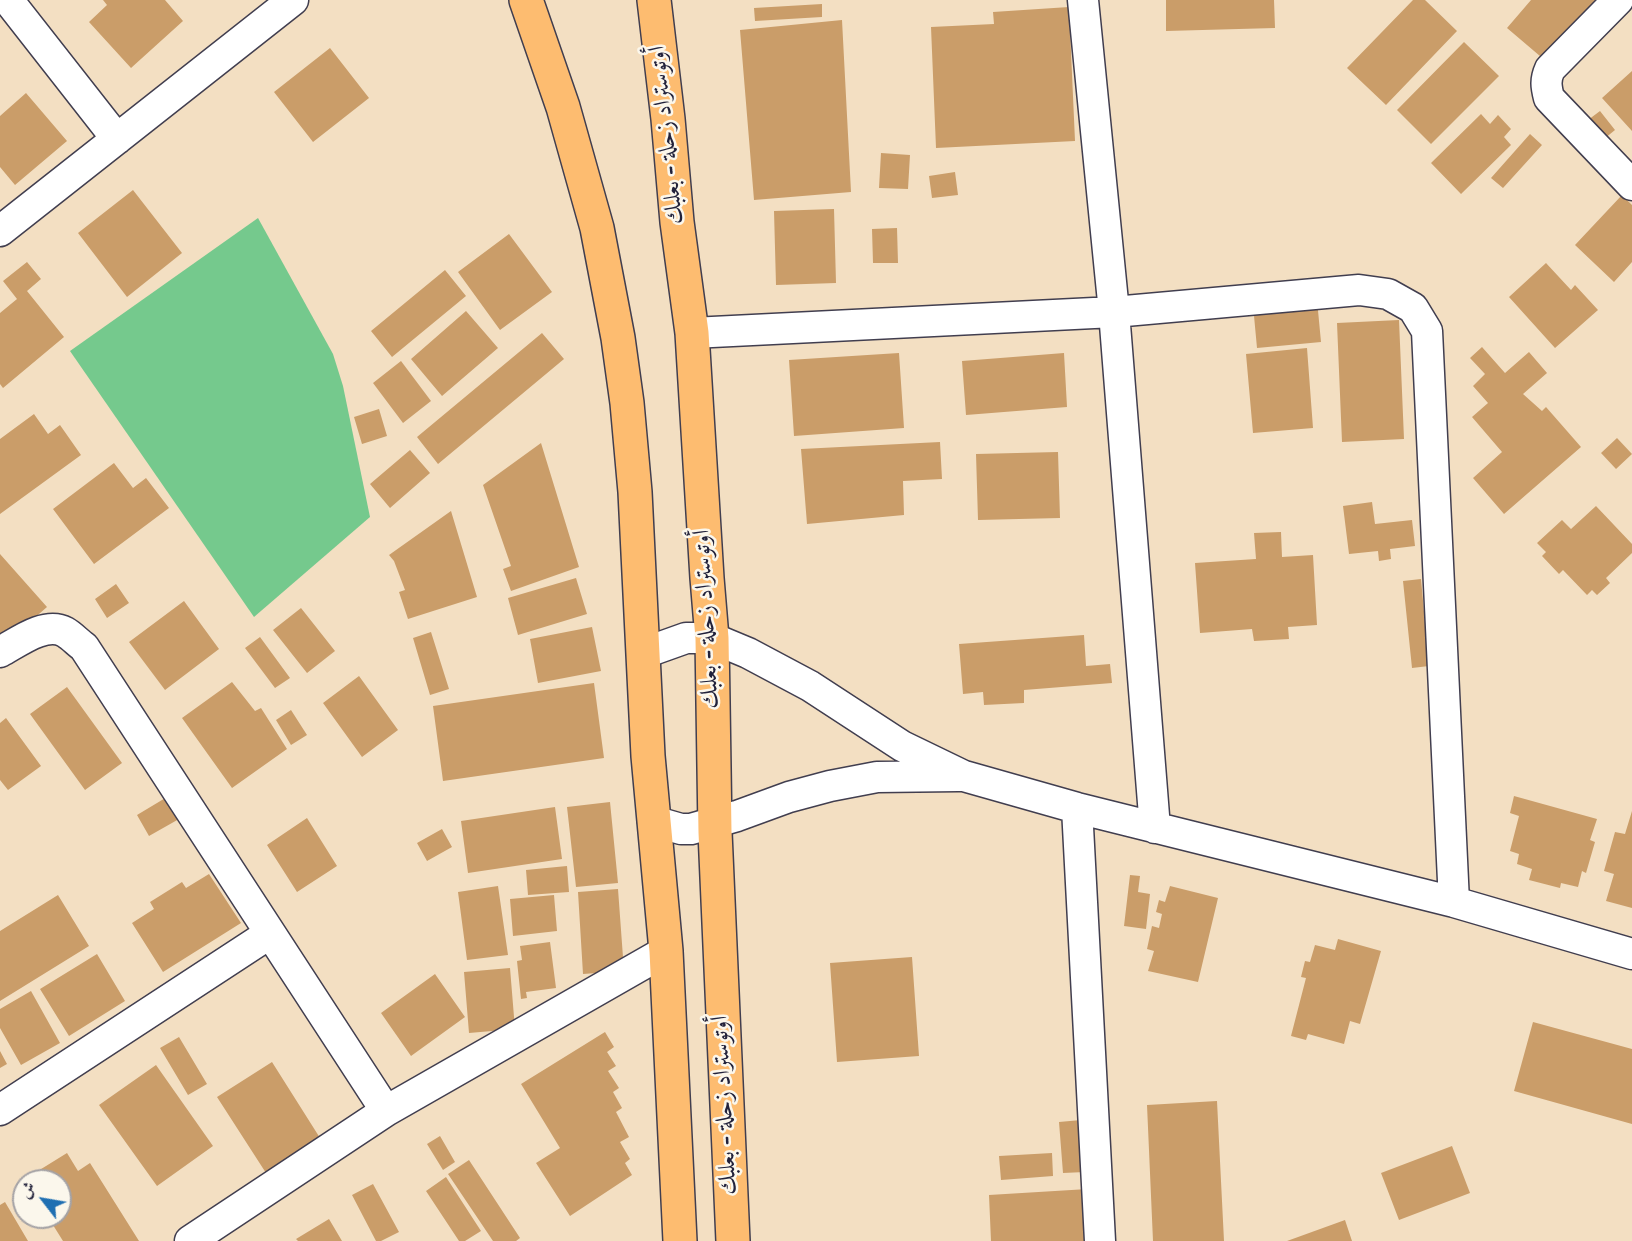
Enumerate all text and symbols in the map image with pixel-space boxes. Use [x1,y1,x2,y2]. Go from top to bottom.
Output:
street label: أوتوستراد زحلة - بعلبك [644,44,692,226]
street label: أوتوستراد زحلة - بعلبك [689,529,727,709]
street label: أوتوستراد زحلة - بعلبك [707,1015,745,1195]
north arrow [12,1169,72,1229]
text: ش [16,1179,41,1203]

